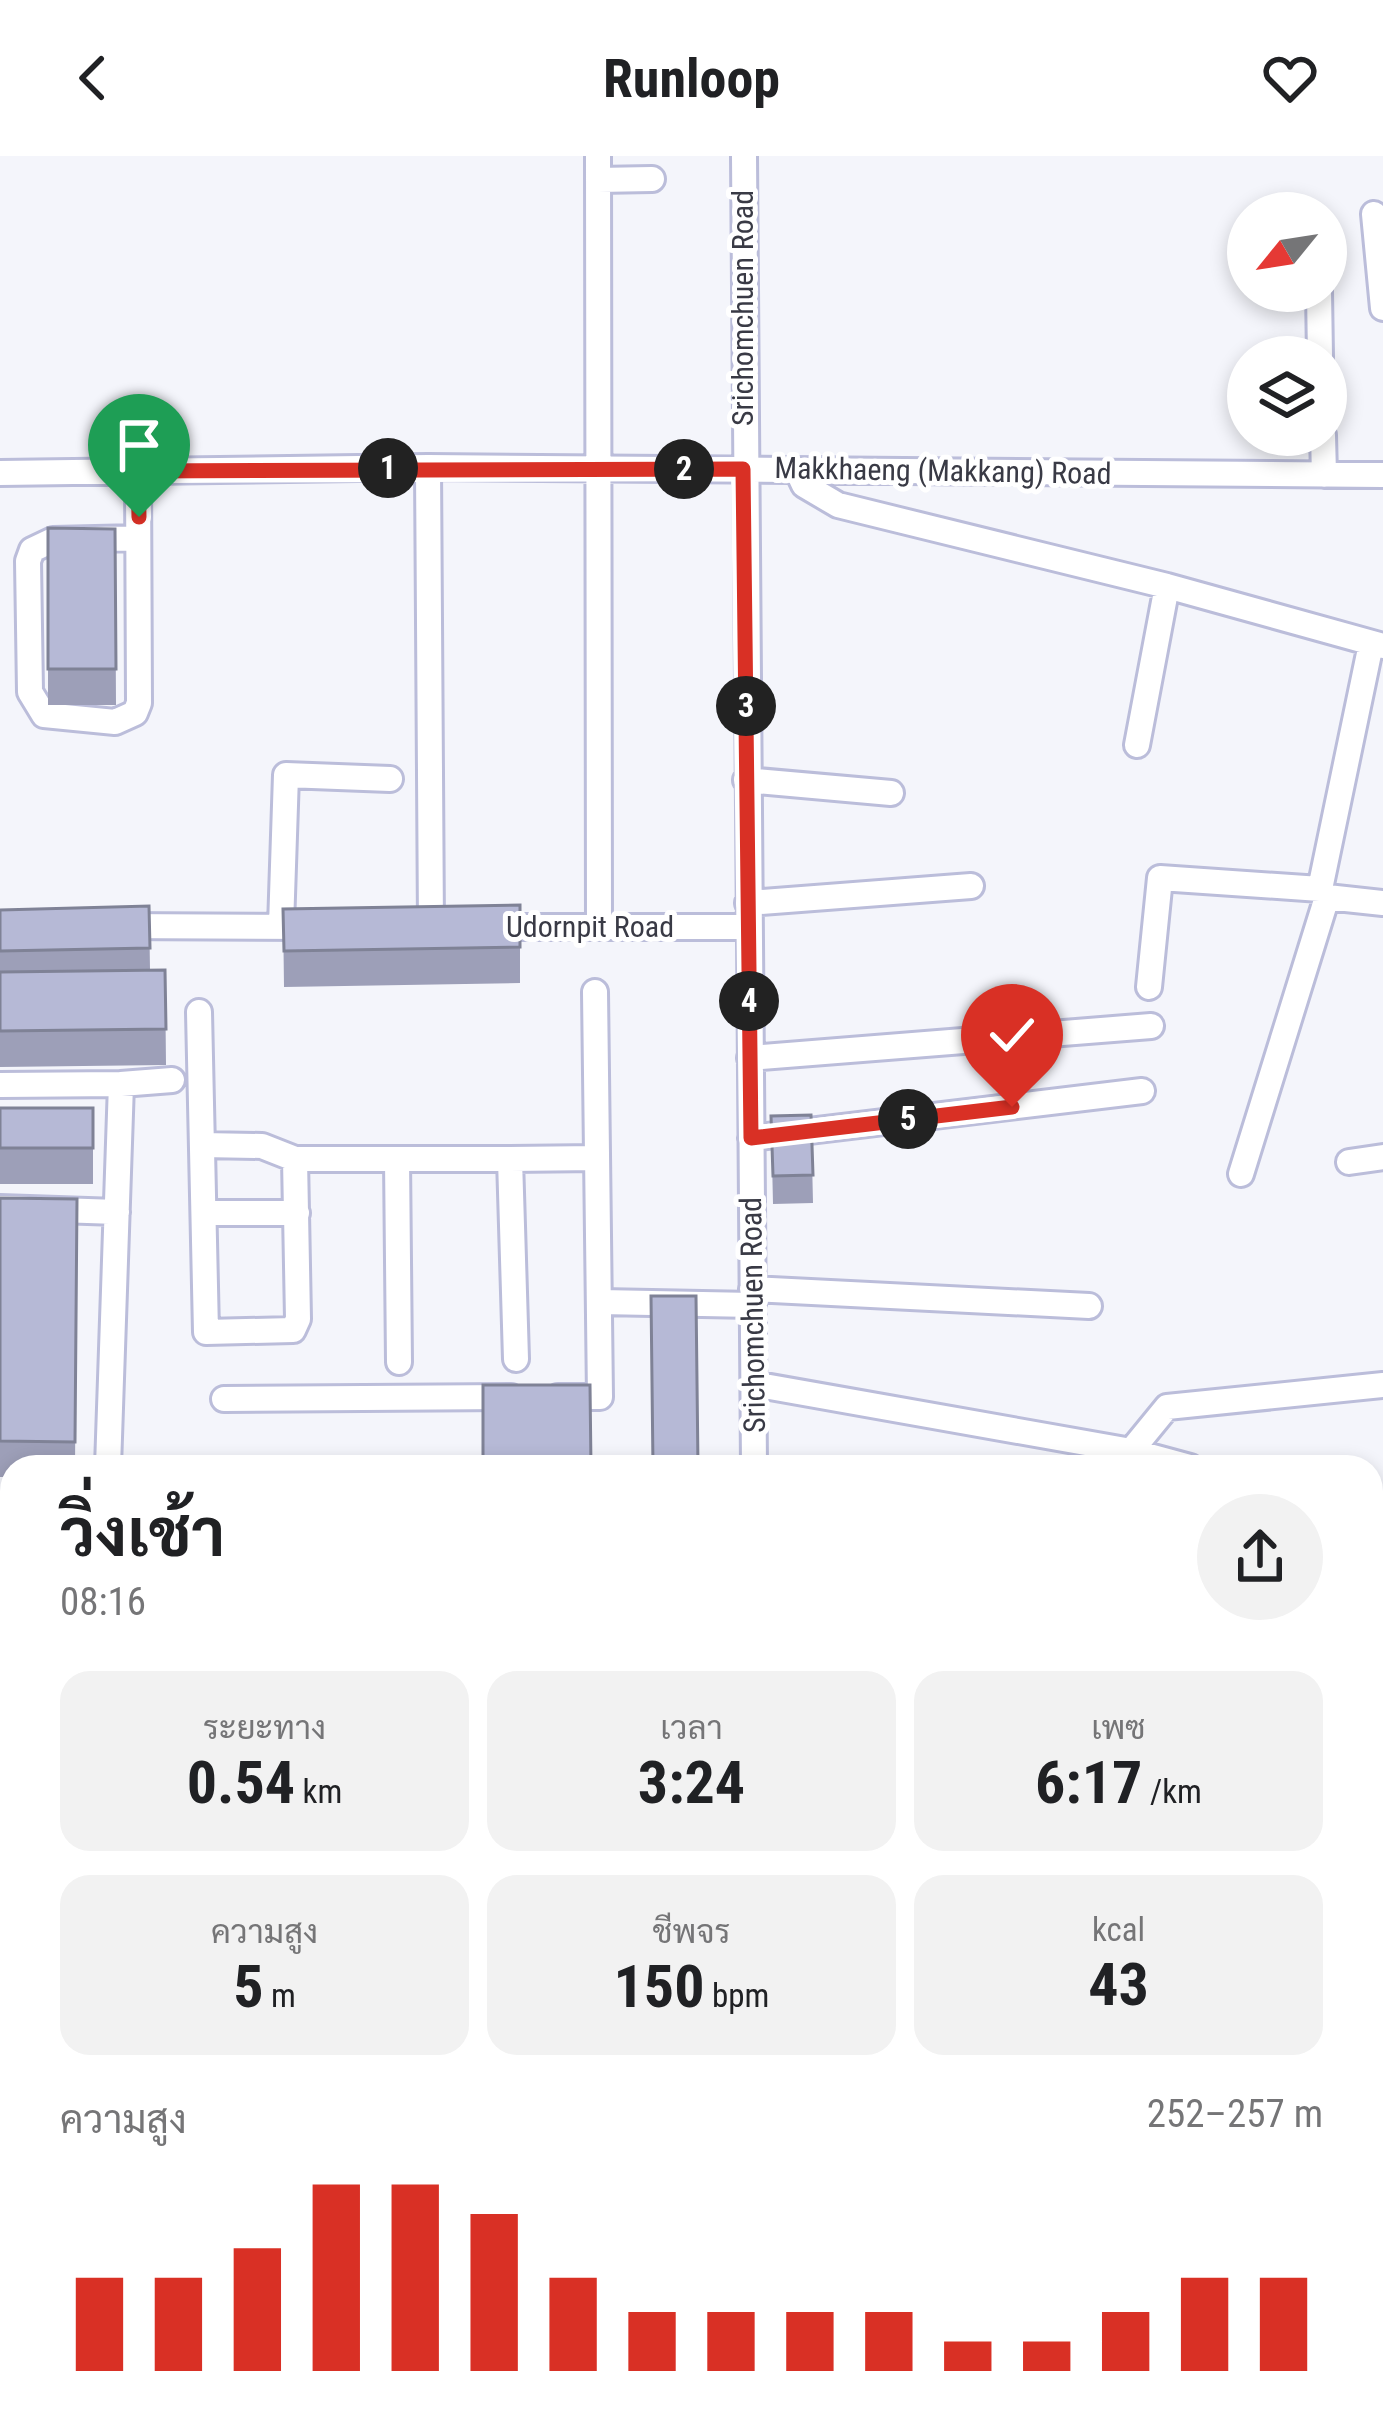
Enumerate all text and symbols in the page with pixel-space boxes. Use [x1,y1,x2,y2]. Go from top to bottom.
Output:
icon: back [60,45,126,111]
icon: heart [1257,45,1323,111]
text: Runloop [603,47,780,110]
street label: Srichomchuen Road [725,190,760,426]
north arrow [1227,192,1347,312]
map controls [1227,192,1347,456]
button: layers [1227,336,1347,456]
pin [88,394,190,517]
icon: arrive [106,412,172,478]
pin: 1 [358,438,418,498]
pin: 2 [654,439,714,499]
text: 1 [380,448,396,487]
text: 2 [676,449,692,488]
street label: Makkhaeng (Makkang) Road [774,450,1112,491]
pin: 3 [716,676,776,736]
text: 3 [738,686,754,725]
street label: Udornpit Road [506,909,674,944]
pin: 4 [719,971,779,1031]
text: 4 [741,981,757,1020]
pin [961,984,1063,1107]
icon: check [979,1002,1045,1068]
pin: 5 [878,1089,938,1149]
text: 5 [900,1099,916,1138]
street label: Srichomchuen Road [733,1197,772,1433]
button: share [1197,1494,1323,1620]
text: วิ่งเช้า [60,1495,225,1572]
text: 08:16 [60,1579,146,1625]
text: ระยะทาง [203,1708,326,1747]
text: เวลา [660,1708,723,1747]
text: เพซ [1091,1708,1146,1747]
text: 0.54 [187,1747,295,1818]
text: 3:24 [638,1747,745,1818]
text: 6:17 [1035,1747,1142,1818]
text: km [295,1772,342,1811]
text: /km [1142,1772,1202,1811]
text: kcal [1092,1910,1145,1949]
text: ความสูง [211,1912,318,1951]
text: ชีพจร [652,1912,731,1951]
text: 43 [1088,1949,1149,2020]
text: 5 [233,1951,263,2022]
text: 150 [614,1951,705,2022]
text: m [263,1976,296,2015]
text: bpm [705,1976,769,2015]
text: 252–257 m [1147,2091,1323,2137]
text: ความสูง [60,2097,187,2143]

